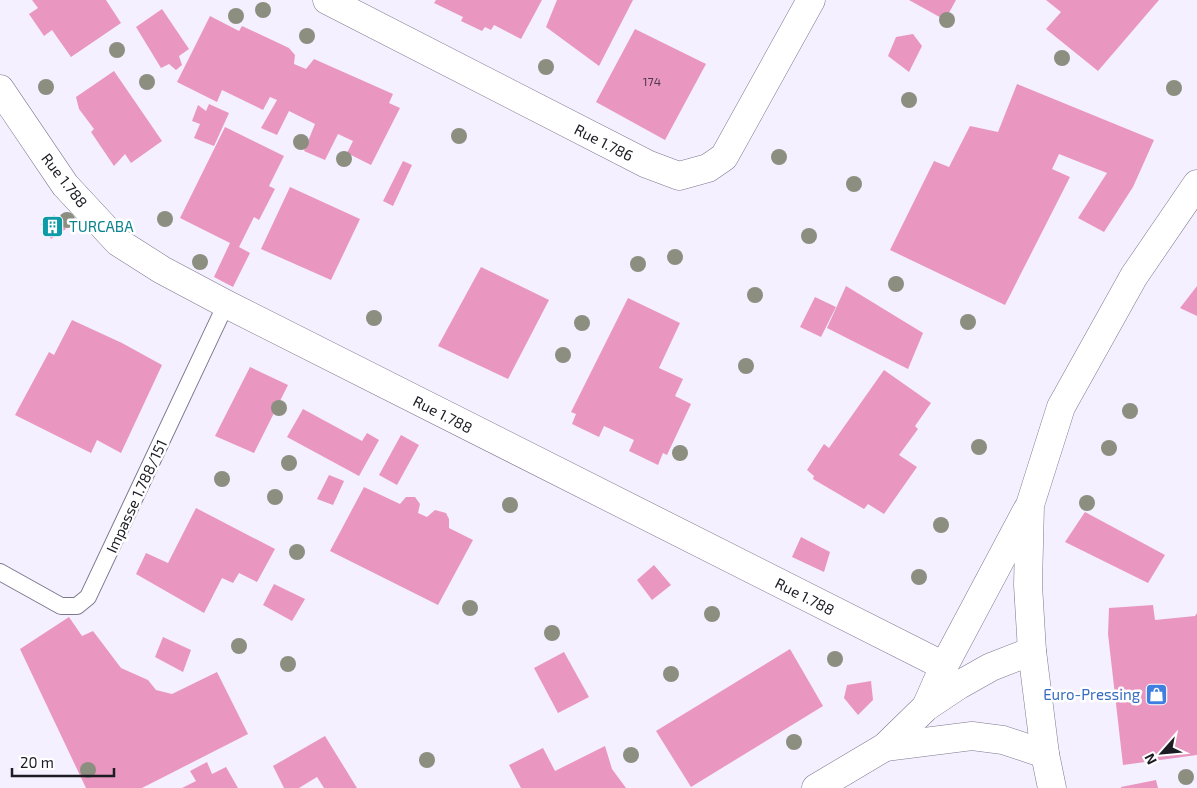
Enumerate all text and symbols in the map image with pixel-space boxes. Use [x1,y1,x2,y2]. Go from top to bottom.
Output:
house number: 174 [643,74,661,88]
street label: Rue 1.786 [572,120,636,164]
street label: Rue 1.788 [38,149,92,211]
building icon: TURCABA [41,214,65,238]
place label: TURCABA [69,217,134,235]
street label: Rue 1.788 [410,391,476,437]
street label: Impasse 1.788/151 [102,436,170,556]
street label: Rue 1.788 [772,573,838,619]
shop icon: Euro-Pressing [1144,682,1168,706]
place label: Euro-Pressing [1043,685,1141,703]
north arrow [1137,728,1187,778]
scale bar [12,746,115,778]
text: N [1140,751,1160,767]
text: 20 m [20,753,54,771]

